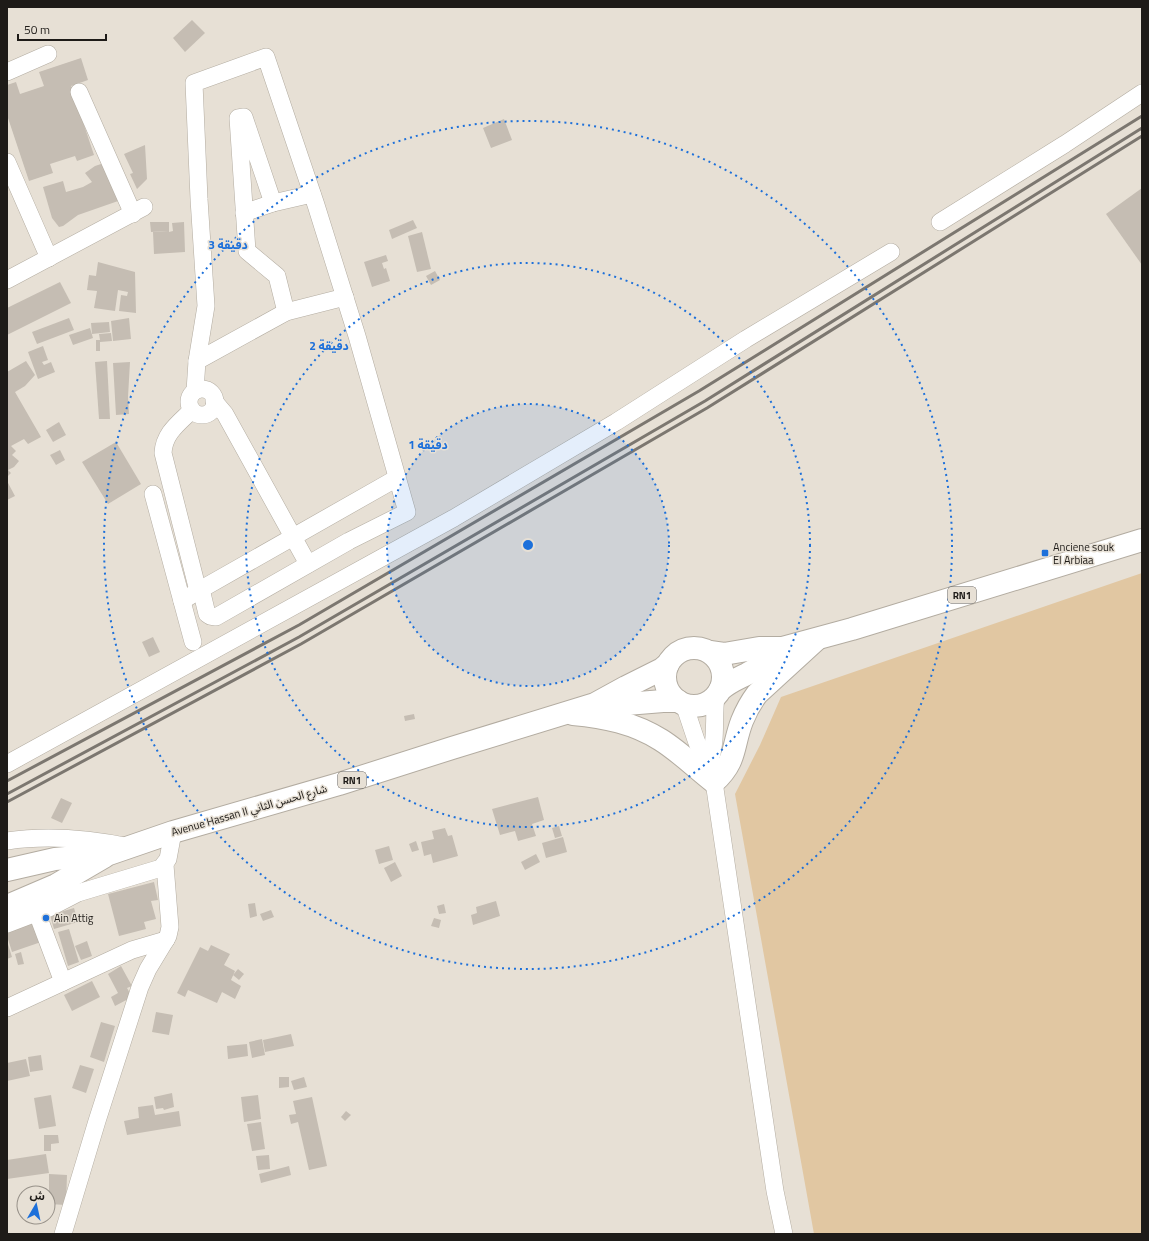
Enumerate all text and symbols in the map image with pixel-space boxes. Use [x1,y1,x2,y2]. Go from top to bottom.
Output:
scale bar [18,16,106,42]
text: 50 m [24,20,50,39]
text: 3 دقيقة [208,235,248,254]
text: 2 دقيقة [309,336,349,355]
text: 1 دقيقة [408,435,448,454]
centre of rings [521,538,535,552]
place label: Anciene souk El Arbiaa [1053,539,1115,568]
marker: Anciene souk El Arbiaa [1040,548,1050,558]
road number: RN1 [948,587,976,603]
road number: RN1 [338,772,366,788]
street label: Avenue Hassan II شارع الحسن الثاني [169,780,330,841]
place label: Ain Attig [54,910,94,926]
marker: Ain Attig [41,913,51,923]
north arrow [16,1185,56,1225]
text: ش [29,1186,46,1204]

